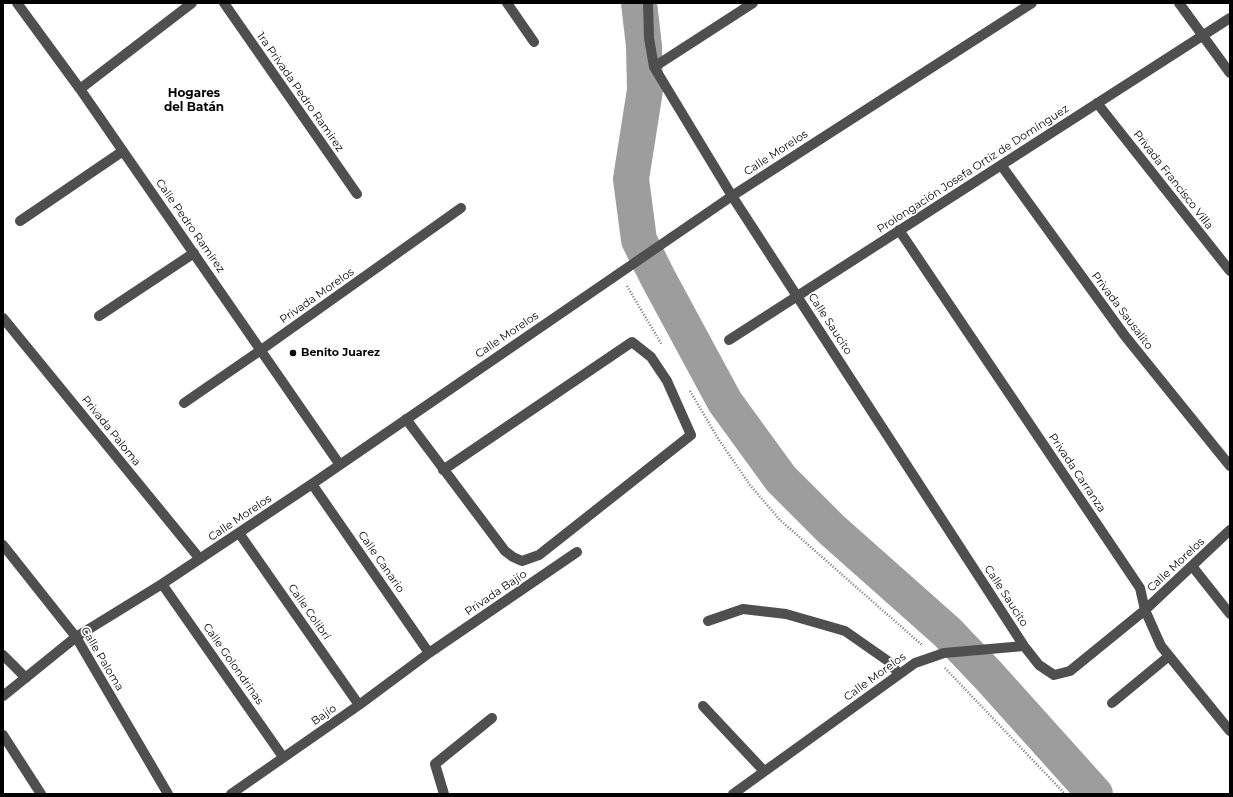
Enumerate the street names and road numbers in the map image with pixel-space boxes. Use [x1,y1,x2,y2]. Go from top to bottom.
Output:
street label: 1ra Privada Pedro Ramirez [254,30,346,154]
street label: Prolongación Josefa Ortiz de Domínguez [875,102,1071,236]
street label: Calle Morelos [742,128,810,178]
street label: Privada Francisco Villa [1130,128,1216,232]
street label: Calle Pedro Ramírez [153,177,227,275]
street label: Privada Morelos [277,265,357,327]
street label: Privada Sausalito [1089,270,1155,352]
street label: Calle Saucito [805,291,855,357]
street label: Calle Morelos [473,309,541,361]
street label: Privada Paloma [79,393,143,469]
street label: Privada Carranza [1046,431,1108,515]
street label: Calle Morelos [206,492,274,544]
street label: Calle Canario [355,529,407,595]
street label: Calle Morelos [1145,535,1207,595]
street label: Calle Saucito [981,563,1031,629]
street label: Privada Bajío [463,567,529,619]
street label: Calle Colibrí [285,582,333,642]
street label: Calle Golondrinas [200,621,266,707]
street label: Calle Paloma [78,625,126,693]
street label: Calle Morelos [842,650,908,704]
street label: Bajío [309,702,339,728]

